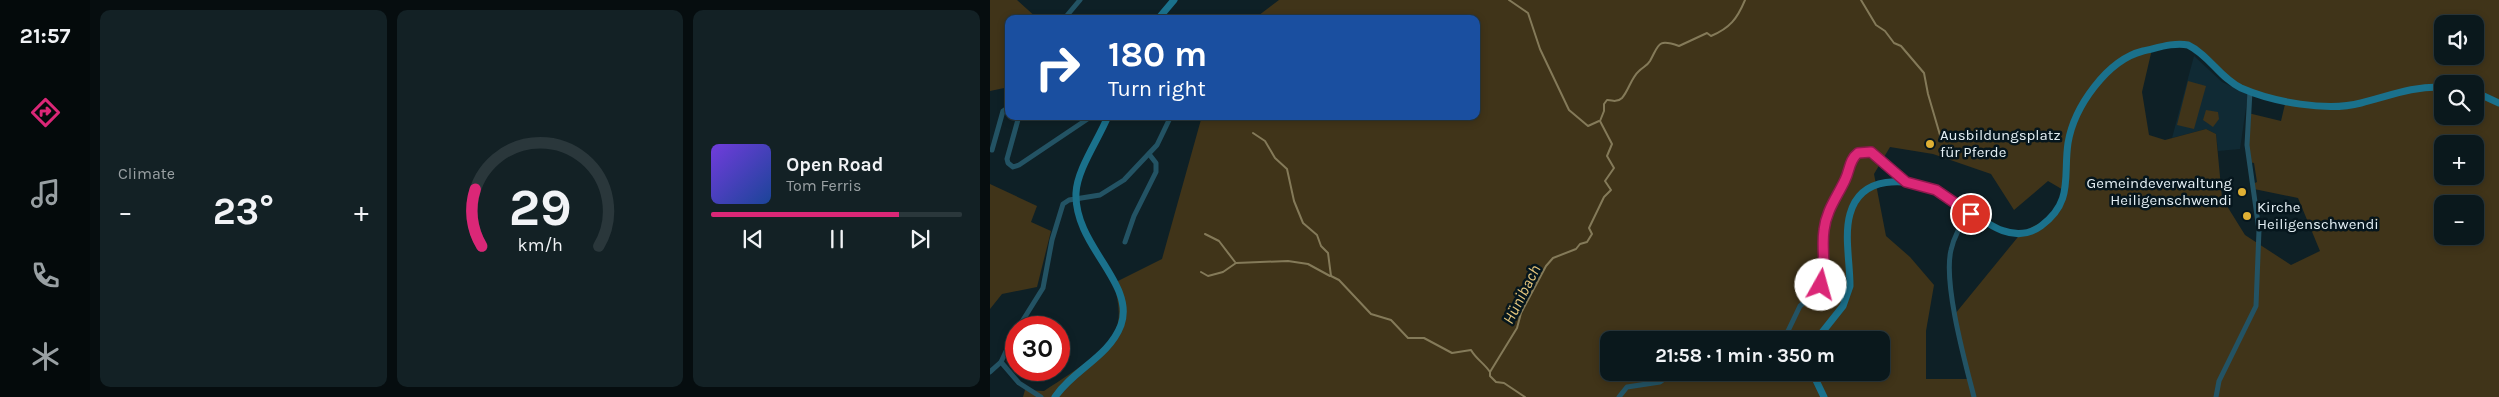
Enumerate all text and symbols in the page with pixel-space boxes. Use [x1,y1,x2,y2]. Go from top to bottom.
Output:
map controls [2434,15,2484,245]
button: sound [2434,15,2484,65]
text: 21:57 [20,23,70,49]
text: 180 m [1108,34,1207,75]
icon: right [1025,35,1090,100]
button: search [2434,75,2484,125]
text: Turn right [1108,76,1206,102]
icon: directions [28,95,63,130]
place label: Ausbildungsplatz für Pferde [1940,126,2061,161]
button: + [2434,135,2484,185]
marker: Ausbildungsplatz für Pferde [1924,138,1936,150]
text: Open Road [786,154,883,176]
text: Climate [118,164,175,183]
place label: Gemeindeverwaltung Heiligenschwendi [2087,174,2233,209]
icon: music [28,176,63,211]
text: Tom Ferris [786,176,861,195]
text: 29 [508,177,572,238]
marker: Gemeindeverwaltung Heiligenschwendi [2236,186,2248,198]
text: 23° [213,189,274,234]
pin [1950,193,1992,235]
text: − [118,195,133,228]
text: + [354,195,369,228]
button: − [2434,195,2484,245]
place label: Kirche Heiligenschwendi [2257,198,2379,233]
icon: arrive [1957,200,1985,228]
marker: Kirche Heiligenschwendi [2241,210,2253,222]
icon: previous [739,225,767,253]
icon: pause [823,225,851,253]
icon: next [906,225,934,253]
text: km/h [517,235,563,256]
icon: phone [28,258,63,293]
position arrow [1794,258,1846,310]
water label: Hünibach [1498,261,1544,327]
speed limit sign: 30 [1005,316,1070,381]
icon: climate [28,339,63,374]
text: 21:58 · 1 min · 350 m [1655,345,1835,367]

